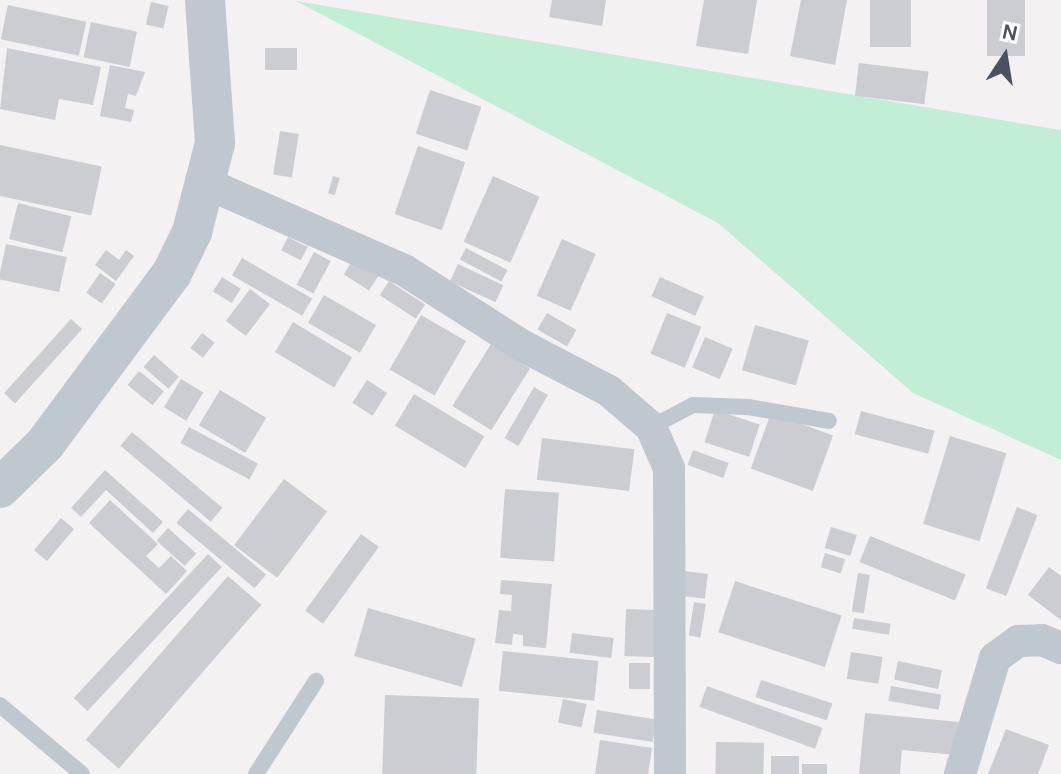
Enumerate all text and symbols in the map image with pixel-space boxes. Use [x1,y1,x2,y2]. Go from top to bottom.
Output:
north arrow [965,16,1045,96]
text: N [1000,18,1020,47]

